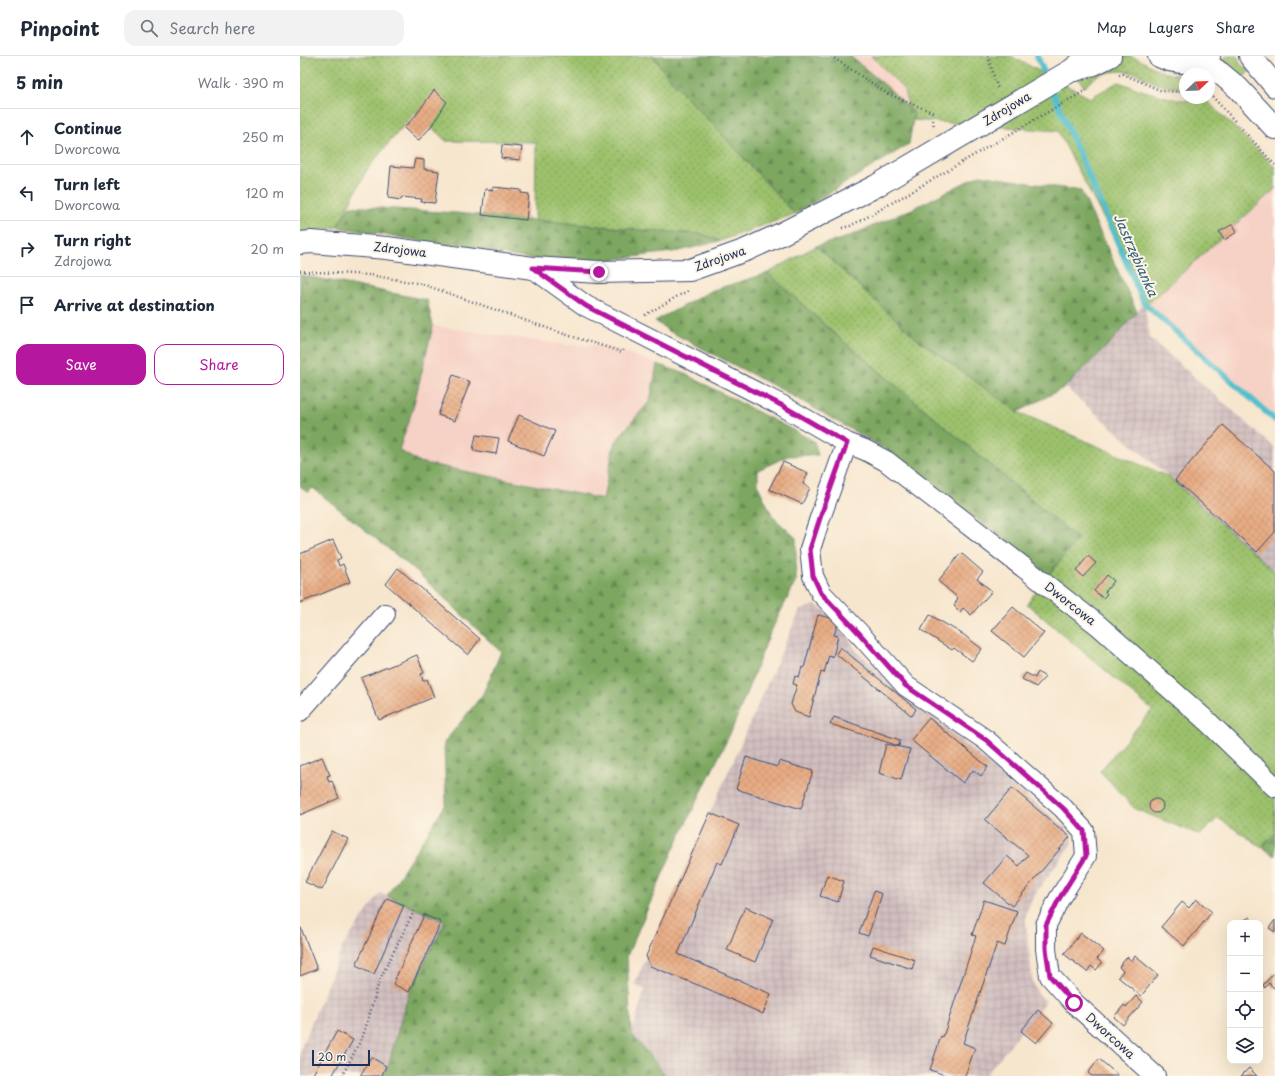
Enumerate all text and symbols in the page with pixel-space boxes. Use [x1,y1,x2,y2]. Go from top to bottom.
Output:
search box [124,10,404,46]
text: Pinpoint [20,14,100,42]
text: Search here [170,16,255,39]
icon: search [138,17,160,39]
text: Map [1097,17,1127,38]
text: Layers [1149,17,1194,38]
text: Share [1216,17,1255,38]
north arrow [1179,68,1215,104]
text: 5 min [16,69,63,95]
text: Walk · 390 m [198,73,284,92]
street label: Zdrojowa [979,86,1034,130]
text: Continue [54,116,122,139]
icon: ahead [16,126,38,148]
text: 250 m [242,127,284,146]
text: Dworcowa [54,139,120,158]
text: Turn left [54,172,120,195]
icon: left [16,182,38,204]
text: 120 m [245,183,284,202]
text: Dworcowa [54,195,120,214]
water label: Jastrzębianka [1110,210,1164,300]
text: Turn right [54,228,131,251]
street label: Zdrojowa [373,237,428,261]
icon: right [16,238,38,260]
text: 20 m [250,239,284,258]
street label: Zdrojowa [692,241,748,275]
text: Zdrojowa [54,251,112,270]
route end [590,263,608,281]
text: Arrive at destination [54,293,215,316]
icon: arrive [16,294,38,316]
button: Save [16,344,146,385]
button: Share [154,344,284,385]
street label: Dworcowa [1041,577,1101,629]
map controls [1227,920,1263,1064]
button: + [1227,920,1263,956]
button: − [1227,956,1263,992]
button: locate [1227,992,1263,1028]
route start [1065,994,1083,1012]
street label: Dworcowa [1082,1008,1140,1063]
button: layers [1227,1028,1263,1064]
scale bar [312,1048,370,1067]
text: 20 m [318,1048,346,1065]

